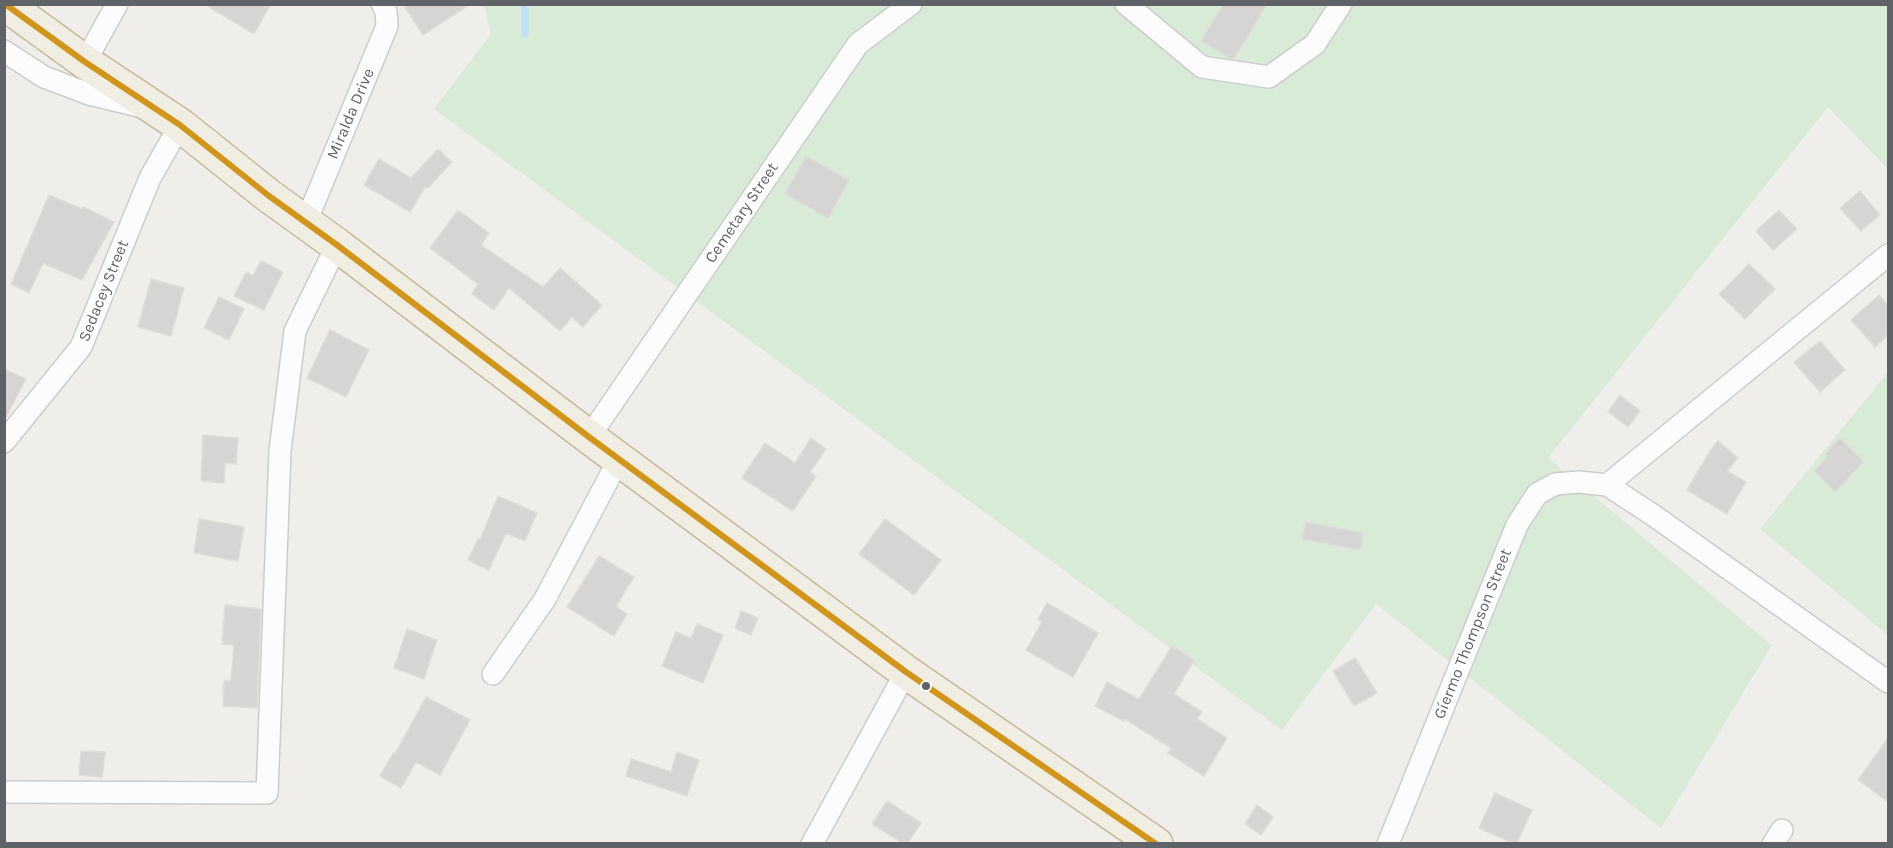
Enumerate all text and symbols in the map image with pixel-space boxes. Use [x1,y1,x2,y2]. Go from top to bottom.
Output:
street label: Miralda Drive [323,66,379,162]
street label: Cemetary Street [701,159,783,267]
street label: Sedacey Street [75,237,133,345]
street label: Gíermo Thompson Street [1430,546,1516,722]
unlabelled marker [920,680,932,692]

